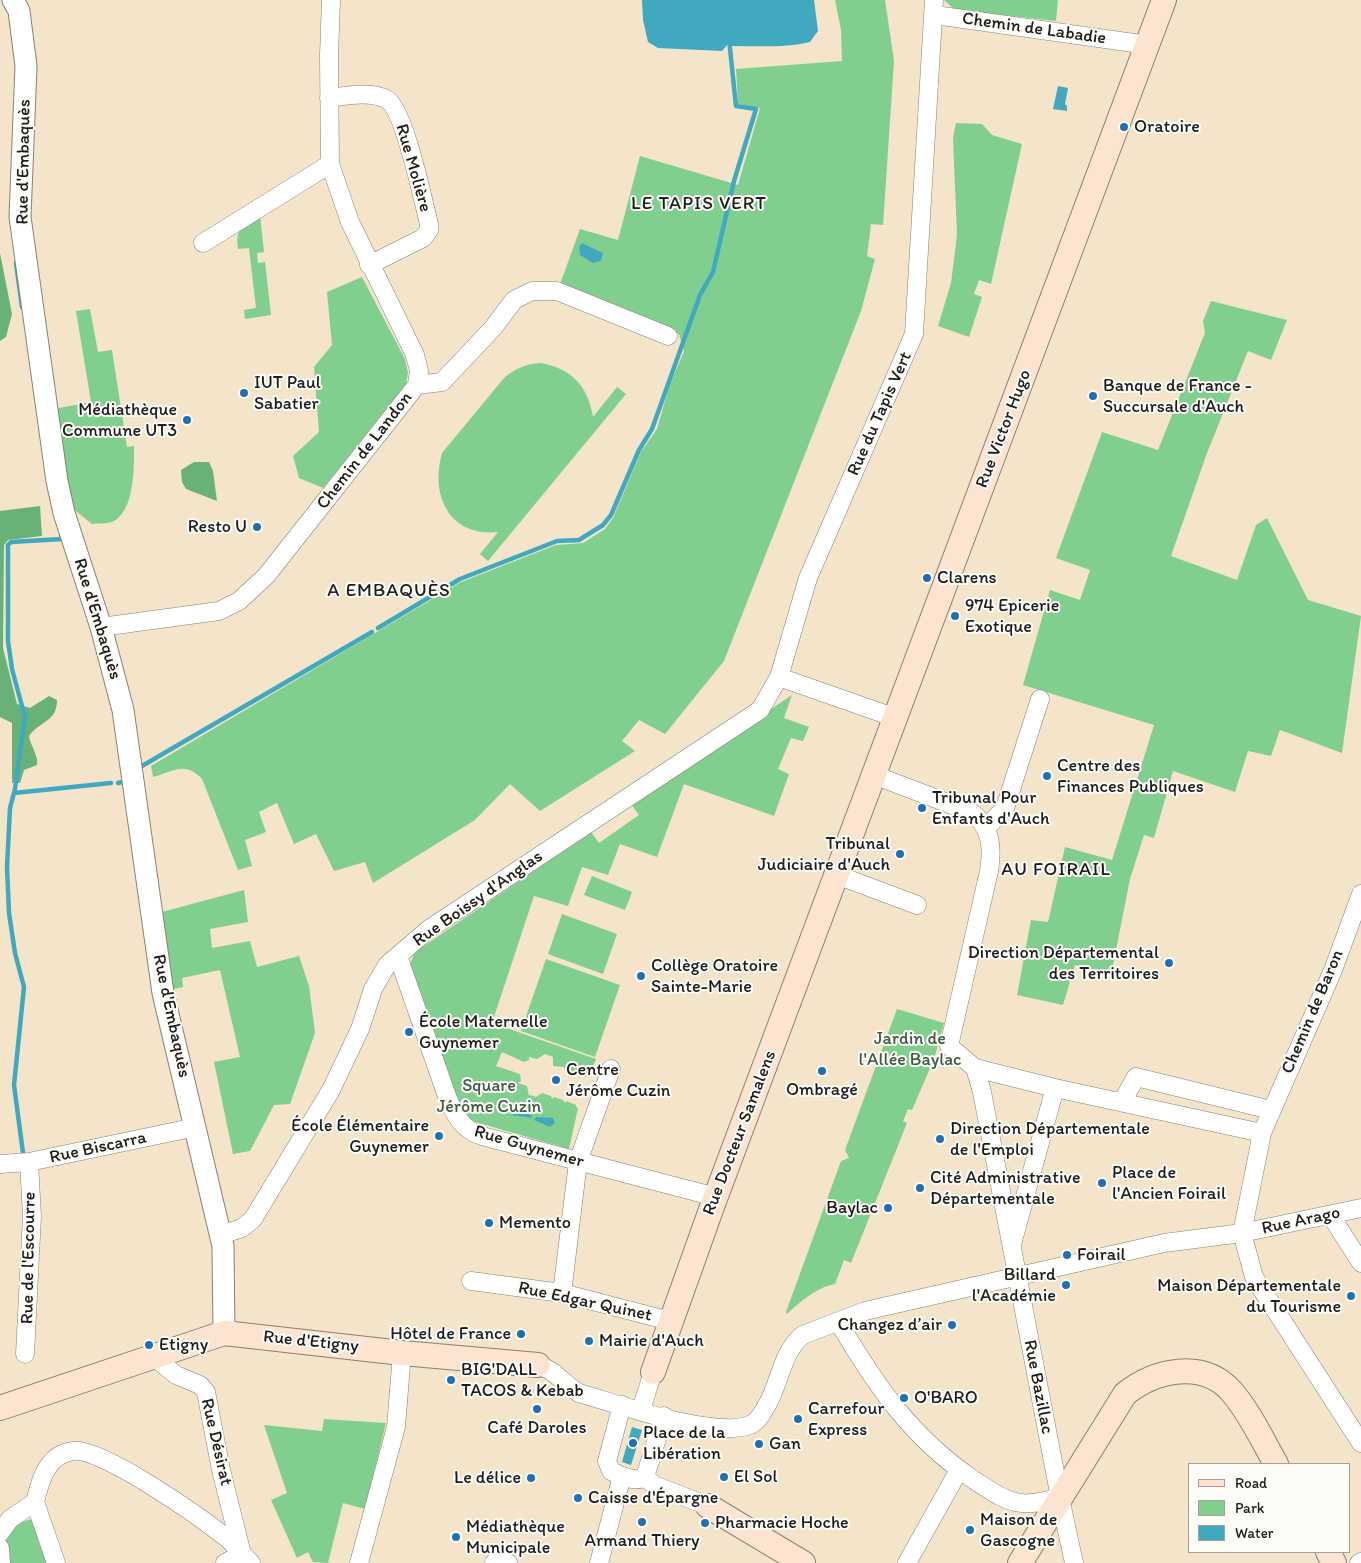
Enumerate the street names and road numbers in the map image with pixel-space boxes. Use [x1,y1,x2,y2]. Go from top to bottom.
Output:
street label: Chemin de Labadie [961,8,1107,50]
street label: Rue d'Embaquès [12,99,36,225]
street label: Rue Molière [390,122,436,214]
street label: Rue du Tapis Vert [843,349,917,479]
street label: Rue Victor Hugo [972,367,1036,491]
street label: Chemin de Landon [312,388,418,514]
street label: Rue d'Embaquès [68,556,126,682]
street label: Rue Boissy d'Anglas [409,846,547,952]
street label: Chemin de Baron [1277,947,1349,1077]
street label: Rue d'Embaquès [147,952,195,1080]
street label: Rue Docteur Samalens [699,1047,781,1219]
street label: Rue Guynemer [472,1121,586,1173]
street label: Rue Biscarra [48,1127,148,1169]
street label: Rue de l'Escourre [17,1192,41,1324]
street label: Rue Arago [1260,1202,1342,1240]
street label: Rue Edgar Quinet [516,1277,654,1327]
street label: Rue d'Etigny [262,1326,360,1358]
street label: Rue Bazillac [1018,1338,1058,1436]
street label: Rue Désirat [195,1396,237,1488]

